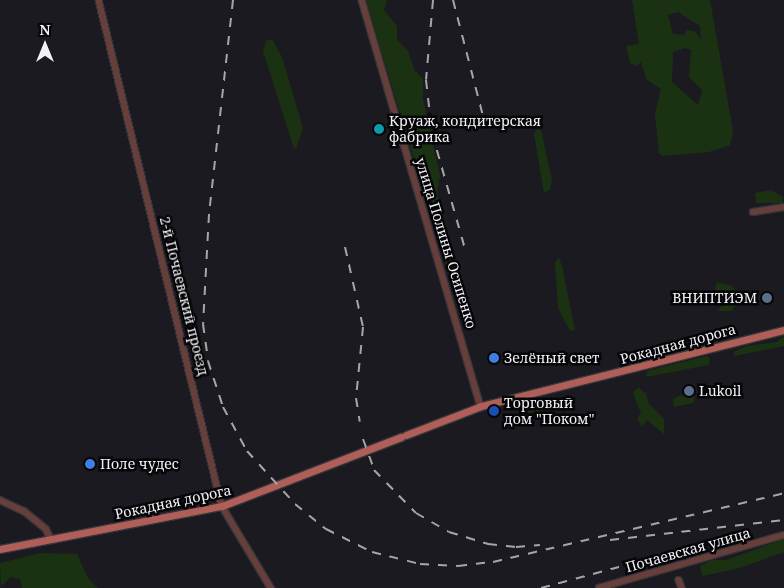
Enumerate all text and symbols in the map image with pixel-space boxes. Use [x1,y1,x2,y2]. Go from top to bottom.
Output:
north arrow [20,20,70,70]
text: N [39,20,51,39]
place label: Круаж, кондитерская фабрика [389,113,541,146]
marker: Круаж, кондитерская фабрика [373,123,385,135]
street label: улица Полины Осипенко [412,156,480,330]
street label: 2-й Почаевский проезд [156,215,212,377]
place label: ВНИПТИЭМ [672,290,757,306]
marker: ВНИПТИЭМ [761,292,773,304]
street label: Рокадная дорога [618,321,738,367]
place label: Зелёный свет [504,350,599,366]
marker: Зелёный свет [488,352,500,364]
place label: Lukoil [699,383,741,399]
marker: Lukoil [683,385,695,397]
place label: Торговый дом "Поком" [504,395,594,428]
marker: Торговый дом "Поком" [488,405,500,417]
place label: Поле чудес [100,456,179,472]
marker: Поле чудес [84,458,96,470]
street label: Рокадная дорога [113,481,233,523]
street label: Почаевская улица [624,524,752,576]

